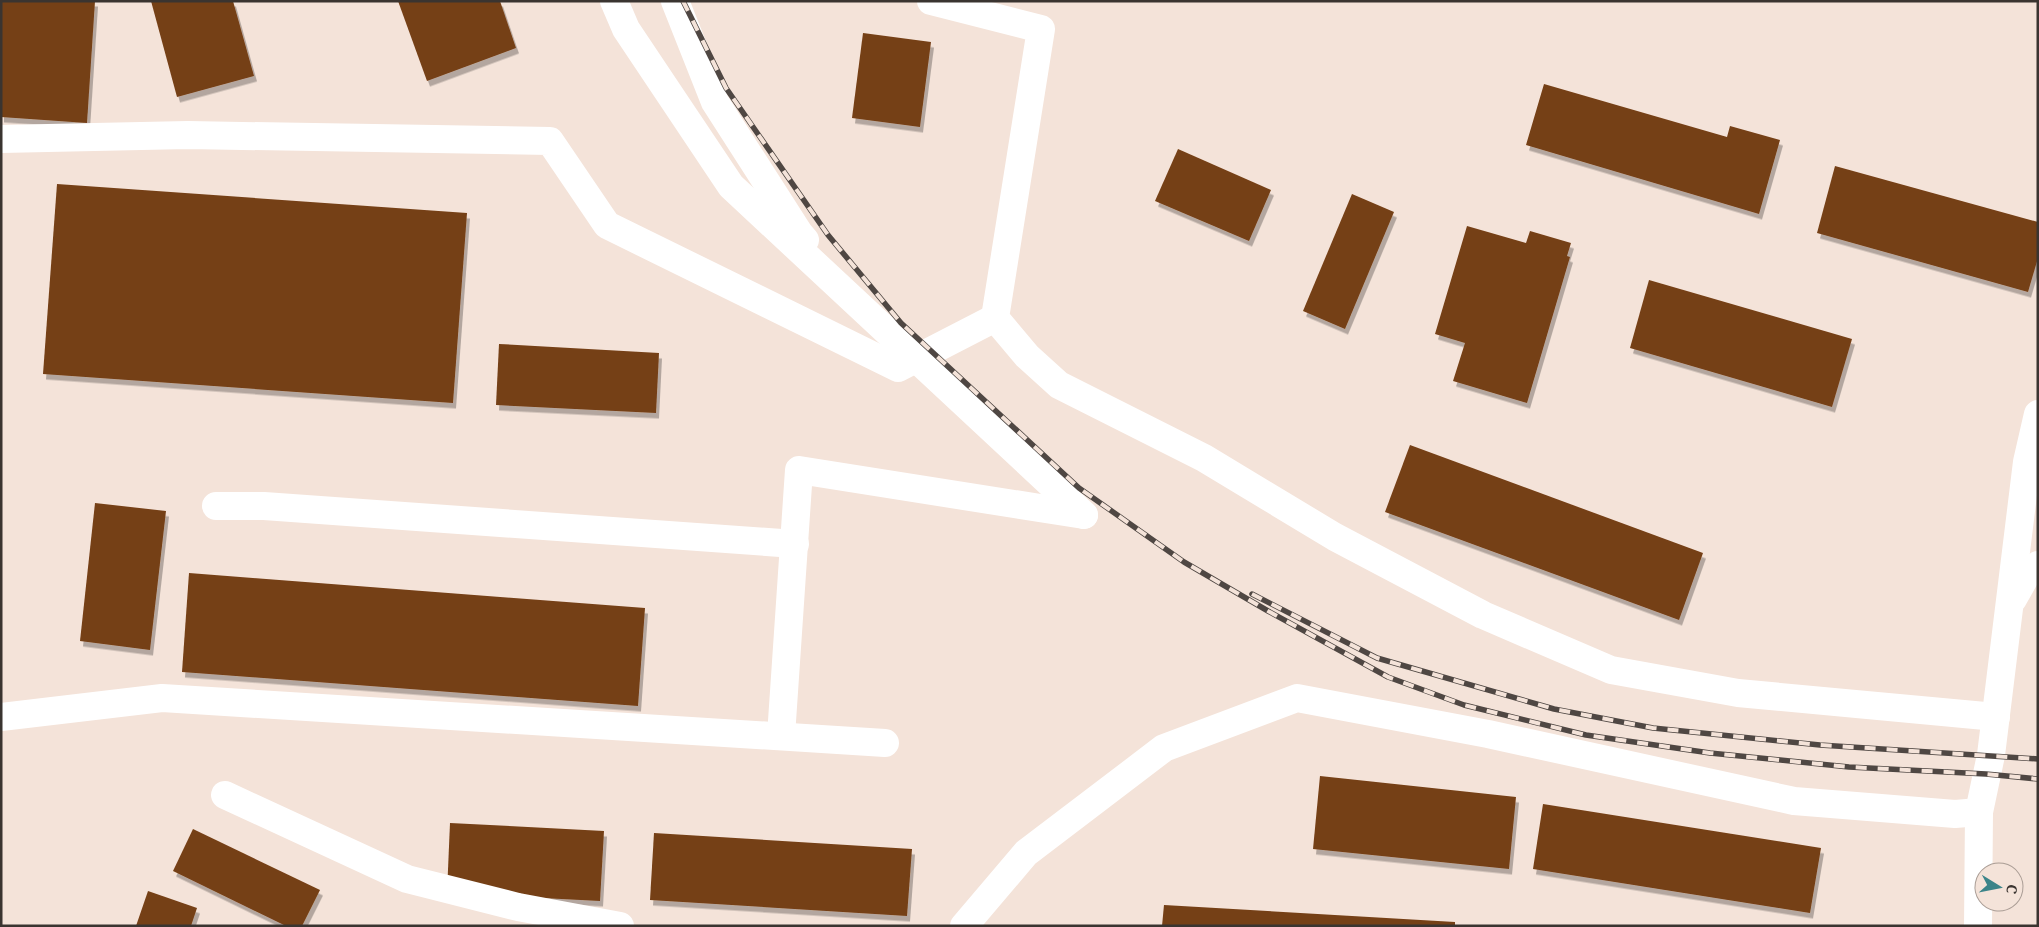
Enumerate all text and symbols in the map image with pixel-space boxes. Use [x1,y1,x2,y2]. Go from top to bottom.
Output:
north arrow [1974,862,2024,912]
text: С [2002,883,2022,896]

